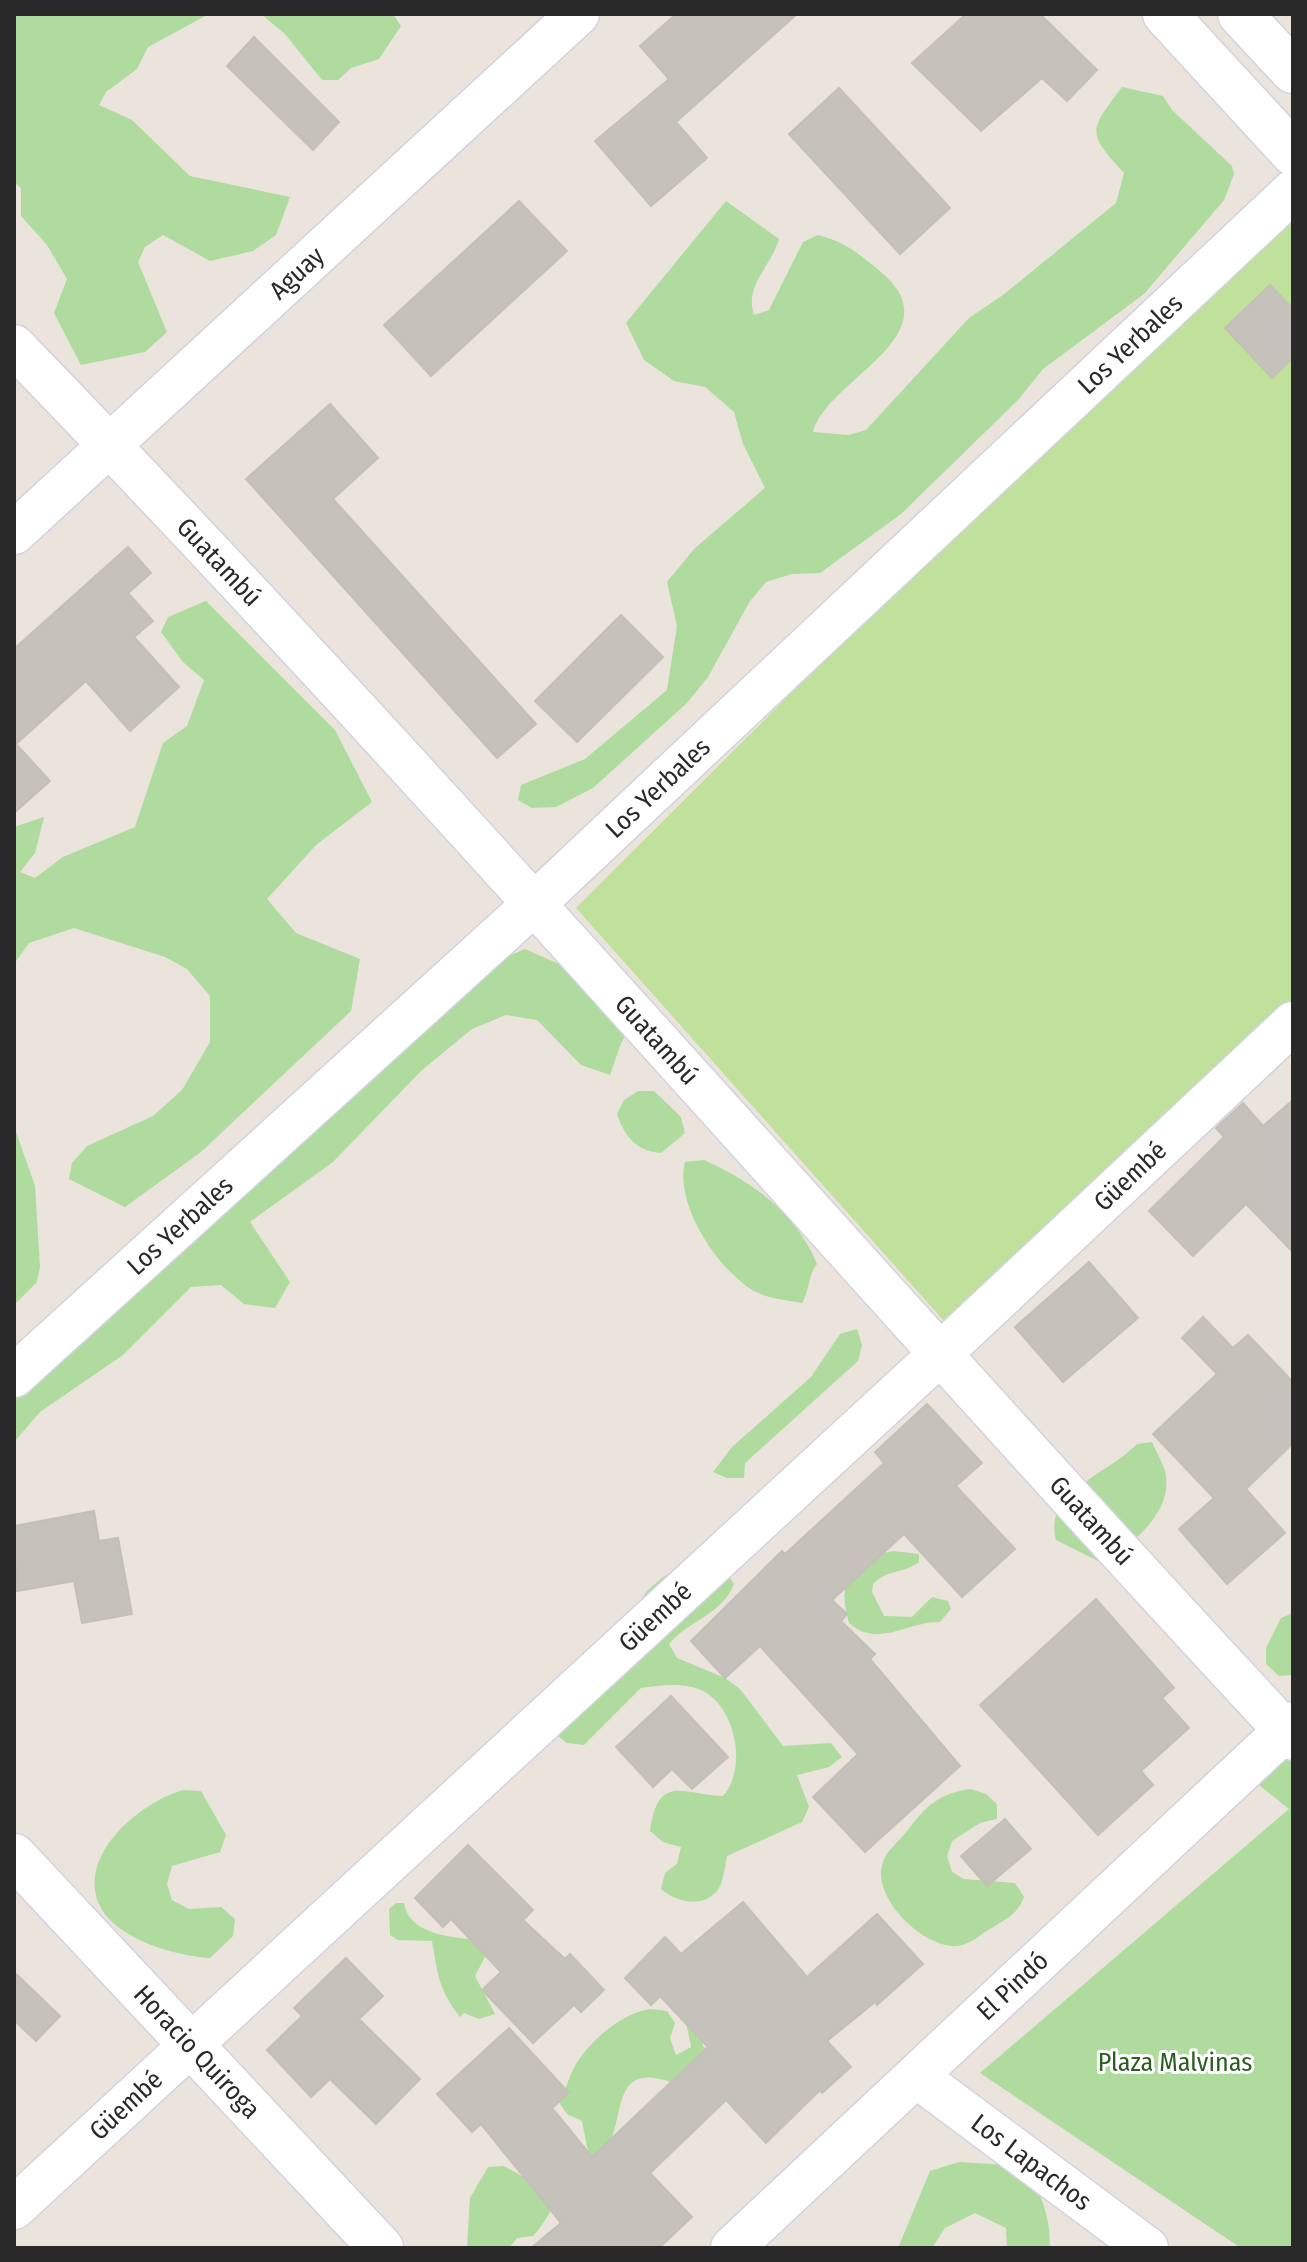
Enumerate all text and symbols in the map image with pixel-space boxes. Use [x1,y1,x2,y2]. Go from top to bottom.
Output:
street label: Aguay [263,240,331,306]
street label: Los Yerbales [1071,288,1189,401]
street label: Guatambú [171,511,268,613]
street label: Los Yerbales [599,731,716,844]
street label: Guatambú [609,989,705,1091]
street label: Güembé [1087,1135,1173,1217]
street label: Los Yerbales [121,1170,239,1281]
street label: Guatambú [1043,1469,1140,1571]
street label: Güembé [612,1576,698,1658]
street label: El Pindó [970,1945,1055,2026]
street label: Horacio Quiroga [127,1979,267,2125]
park label: Plaza Malvinas [1098,2047,1252,2078]
street label: Güembé [83,2064,169,2146]
street label: Los Lapachos [965,2107,1098,2217]

